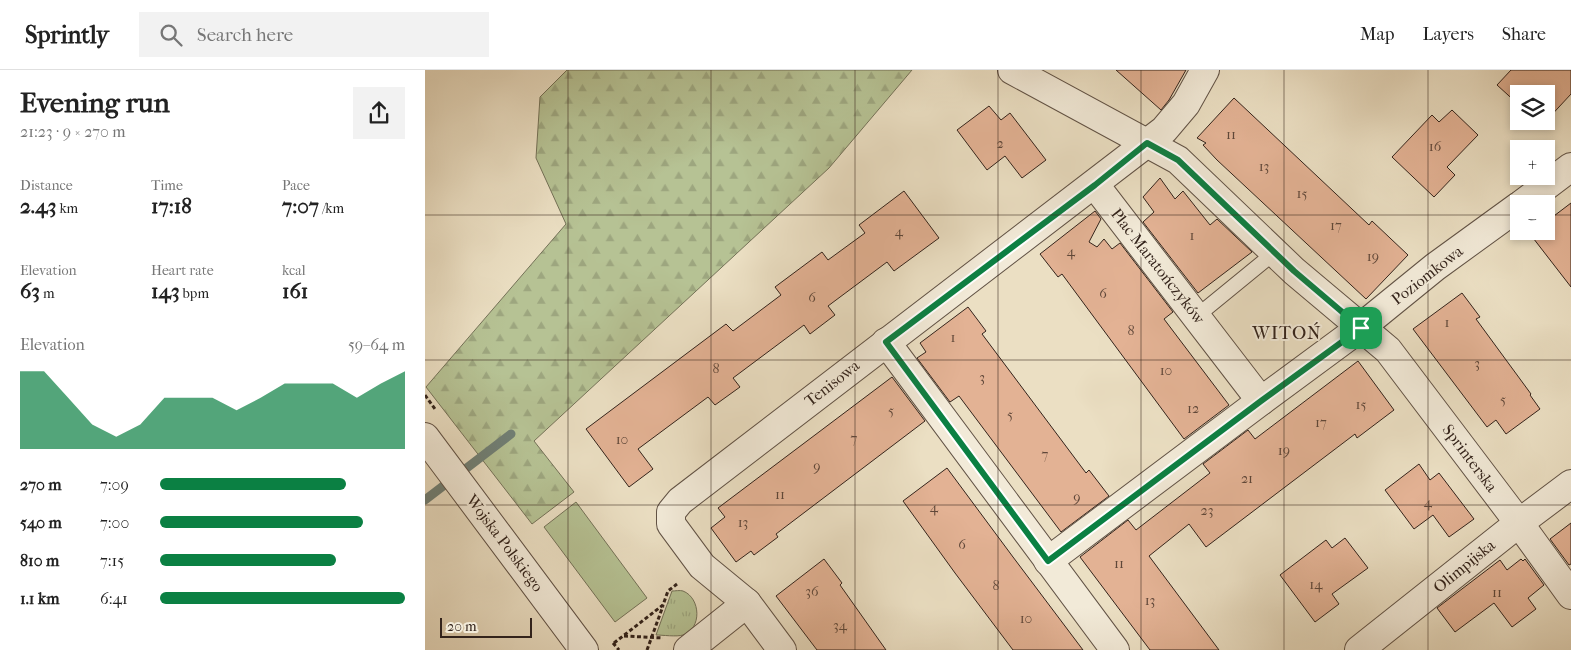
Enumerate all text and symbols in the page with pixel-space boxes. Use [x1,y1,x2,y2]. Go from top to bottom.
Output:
search box [139,12,489,57]
text: Sprintly [25,21,109,49]
icon: search [157,21,185,49]
text: Search here [197,24,293,46]
text: Map [1360,24,1394,45]
text: Layers [1422,24,1474,45]
text: Share [1502,24,1546,45]
map controls [1510,85,1555,240]
button: layers [1510,85,1555,130]
text: Evening run [20,86,170,119]
button: share [353,87,405,139]
text: 21:23 · 9 × 270 m [20,122,126,141]
house number: 11 [1226,126,1236,143]
house number: 2 [996,135,1004,152]
house number: 16 [1429,138,1442,155]
button: + [1510,140,1555,185]
house number: 13 [1259,158,1269,175]
text: Distance [20,177,73,194]
text: Time [151,177,183,194]
text: Pace [282,177,310,194]
house number: 15 [1297,185,1308,202]
text: 2.43 [20,194,56,218]
text: 17:18 [151,194,192,218]
text: 7:07 [282,194,319,218]
button: − [1510,195,1555,240]
text: km [56,200,78,217]
text: /km [319,200,344,217]
street label: Plac Maratończyków [1107,204,1210,328]
house number: 17 [1330,217,1342,234]
house number: 4 [895,223,904,240]
house number: 1 [1190,227,1195,244]
street label: Poziomkowa [1388,241,1467,309]
house number: 4 [1067,243,1076,260]
house number: 19 [1367,248,1379,265]
text: Elevation [20,262,77,279]
text: Heart rate [151,262,214,279]
text: kcal [282,262,306,279]
text: 63 [20,279,40,303]
text: 143 [151,279,180,303]
text: 161 [282,279,308,303]
text: m [40,285,55,302]
text: bpm [180,285,209,302]
house number: 6 [1099,285,1107,302]
house number: 6 [808,289,816,306]
pin [1340,307,1382,349]
icon: arrive [1347,314,1375,342]
house number: 1 [1445,314,1450,331]
house number: 8 [1127,322,1135,339]
district label: WITOŃ [1251,322,1322,344]
house number: 1 [951,329,956,346]
text: Elevation [20,335,85,354]
text: 59–64 m [348,335,405,354]
street label: Tenisowa [801,355,864,410]
house number: 3 [1474,355,1480,372]
house number: 8 [712,360,720,377]
house number: 10 [1160,362,1172,379]
house number: 3 [979,369,985,386]
house number: 5 [1500,391,1506,408]
house number: 15 [1356,396,1367,413]
house number: 12 [1187,400,1199,417]
house number: 5 [888,402,894,419]
house number: 5 [1007,406,1013,423]
house number: 17 [1315,414,1327,431]
street label: Sprinterska [1438,421,1502,496]
house number: 7 [851,430,858,447]
house number: 10 [616,431,628,448]
house number: 19 [1278,442,1290,459]
house number: 7 [1042,446,1049,463]
house number: 9 [813,458,821,475]
house number: 21 [1241,470,1253,487]
text: 270 m [20,475,61,494]
text: 7:09 [100,475,129,494]
house number: 11 [775,486,785,503]
house number: 9 [1073,489,1081,506]
street label: Wojska Polskiego [462,490,548,595]
house number: 4 [1424,494,1433,511]
house number: 4 [930,499,939,516]
house number: 23 [1201,502,1213,519]
text: 540 m [20,513,62,532]
text: 7:00 [100,513,129,532]
house number: 13 [738,514,748,531]
street label: Olimpijska [1429,535,1499,597]
house number: 6 [958,536,966,553]
text: 810 m [20,551,59,570]
text: 7:15 [100,551,124,570]
house number: 11 [1114,555,1124,572]
house number: 14 [1309,576,1323,593]
house number: 8 [992,577,1000,594]
house number: 36 [805,583,819,600]
house number: 11 [1492,584,1502,601]
text: 1.1 km [20,589,59,608]
text: 6:41 [100,589,128,608]
house number: 13 [1145,592,1155,609]
house number: 10 [1020,610,1032,627]
scale bar [440,615,533,638]
house number: 34 [833,617,848,634]
text: 20 m [447,618,477,635]

